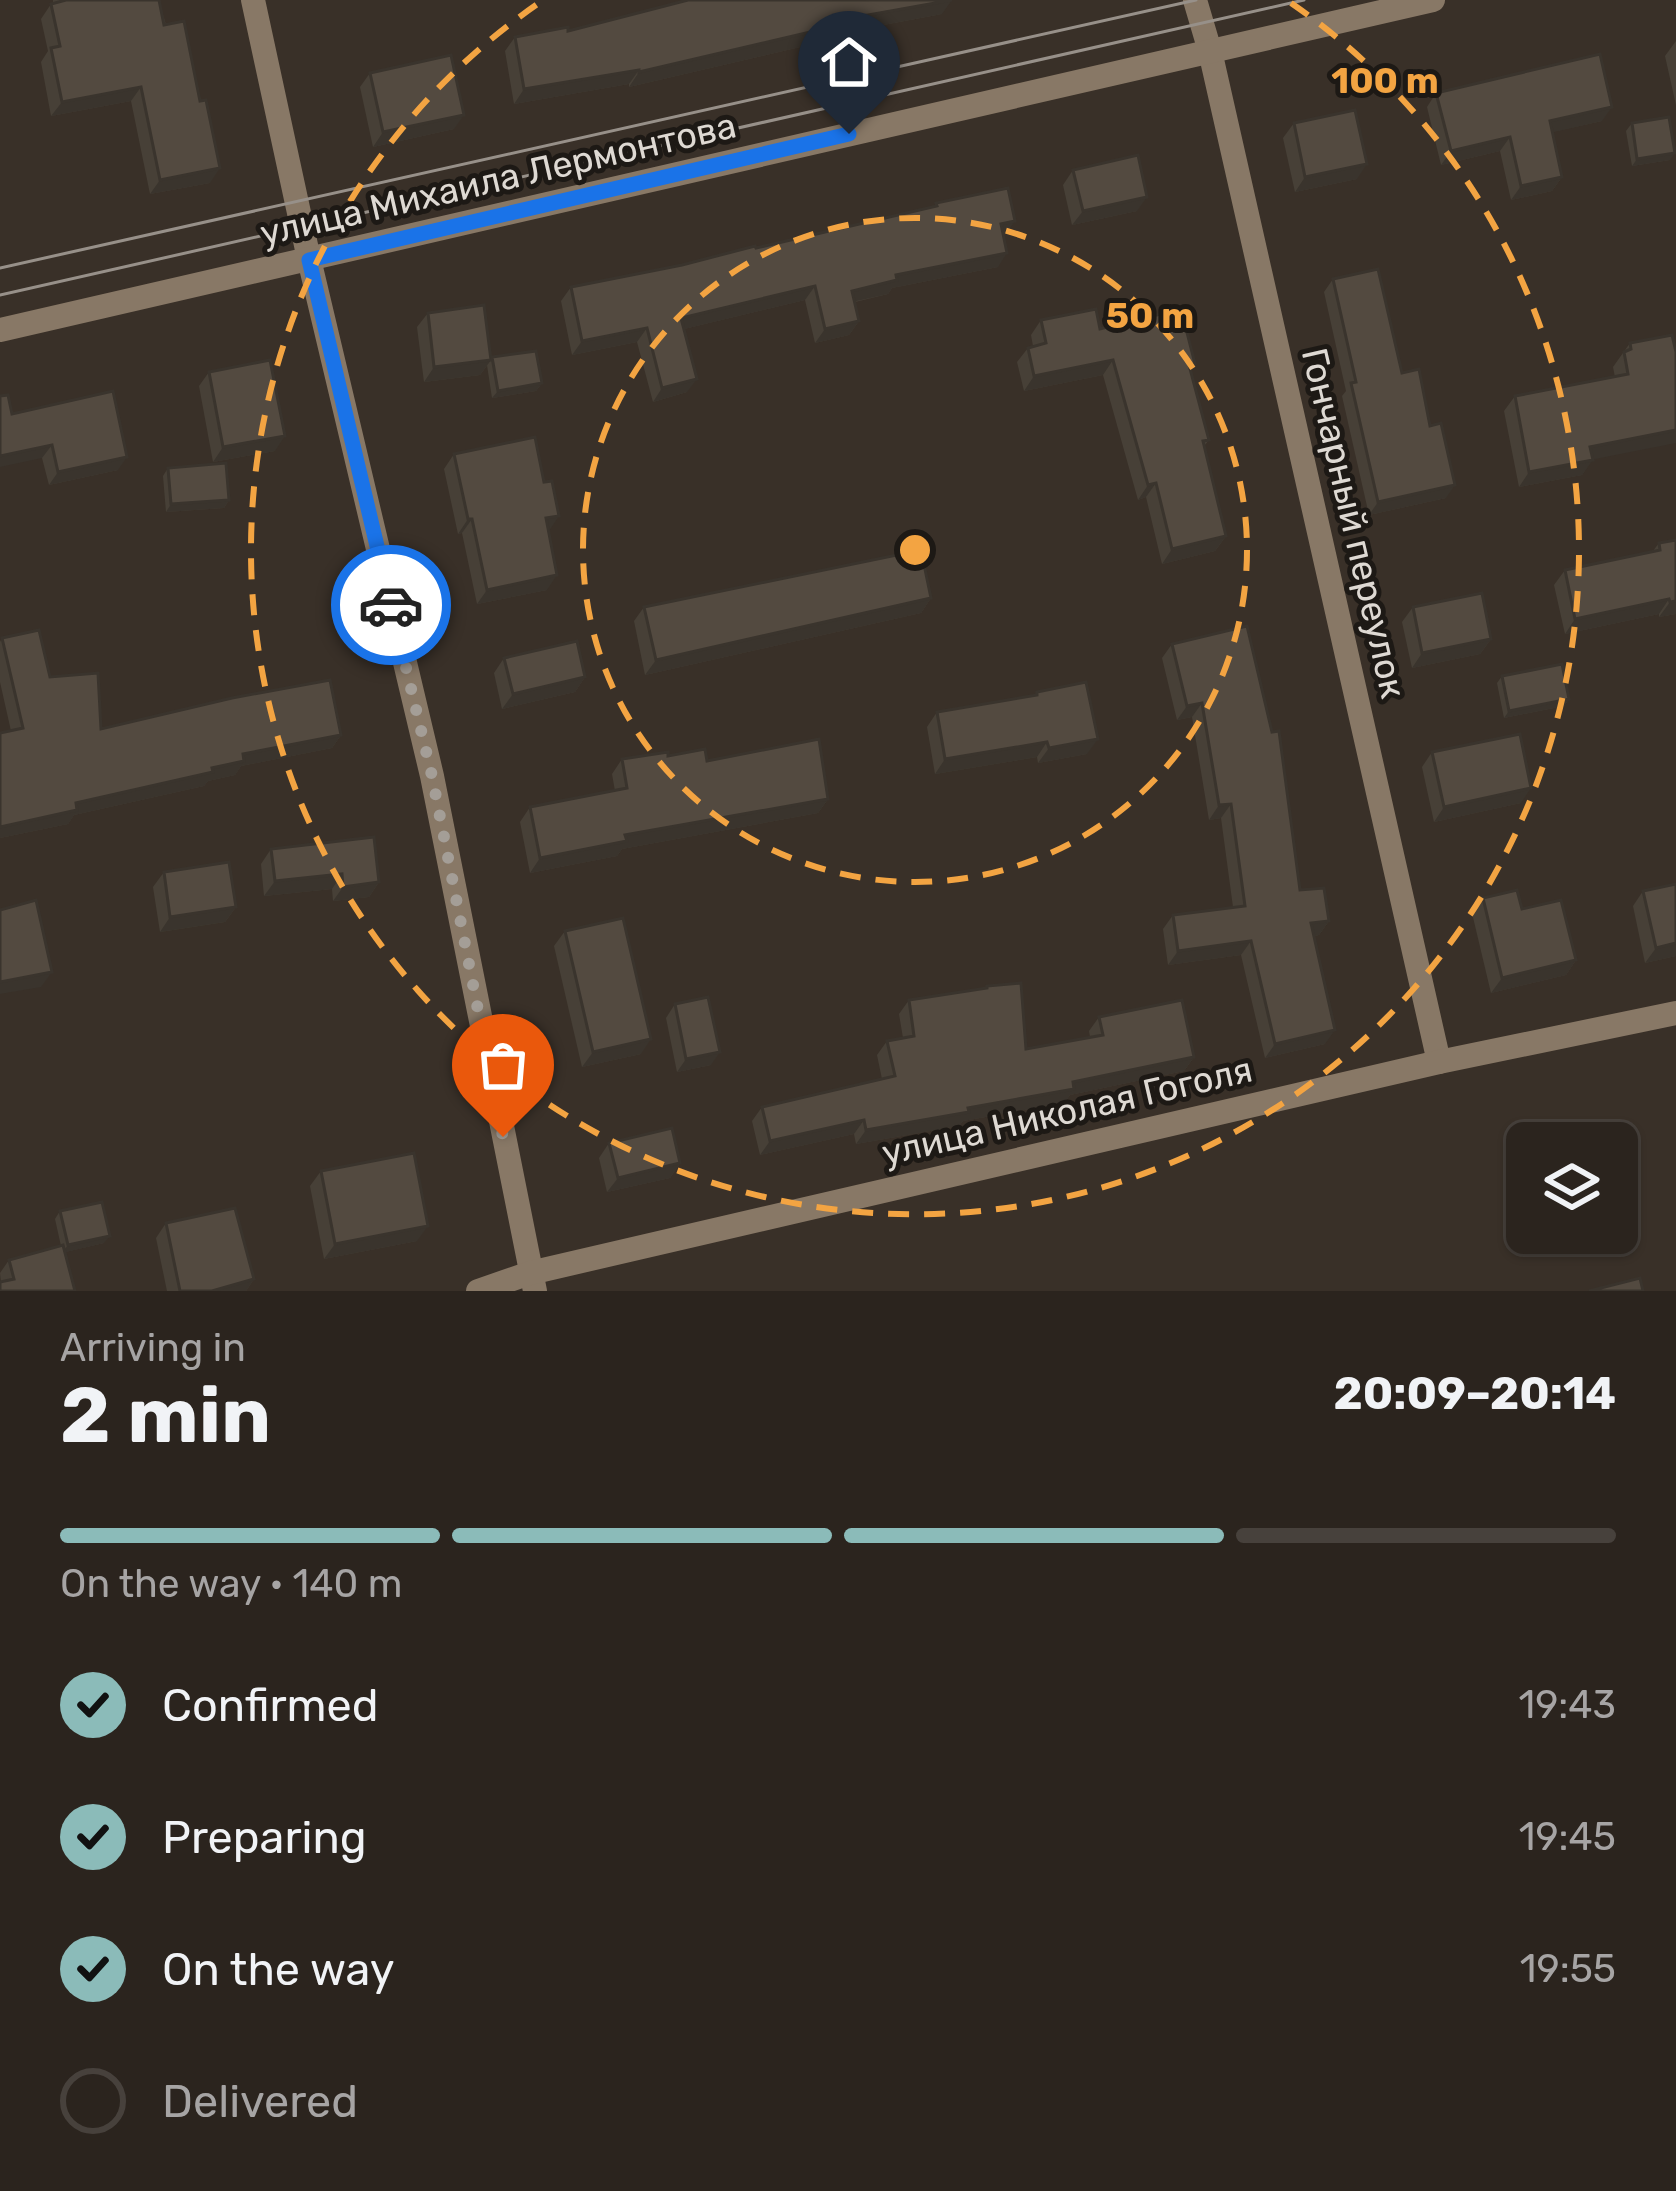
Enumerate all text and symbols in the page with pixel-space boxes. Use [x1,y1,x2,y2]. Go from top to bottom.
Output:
pin [798,11,900,134]
icon: home [816,29,882,95]
text: 100 m [1331,59,1439,102]
street label: улица Михаила Лермонтова [256,103,740,255]
text: 50 m [1106,294,1194,337]
street label: Гончарный переулок [1293,344,1415,702]
centre of rings [894,529,936,571]
courier [331,545,451,665]
icon: car [358,572,424,638]
pin [452,1014,554,1137]
icon: bag [470,1032,536,1098]
street label: улица Николая Гоголя [878,1047,1256,1175]
map controls [1506,1122,1638,1254]
button: layers [1506,1122,1638,1254]
text: Arriving in [60,1325,246,1371]
text: 20:09–20:14 [1333,1367,1616,1420]
text: 2 min [60,1369,271,1462]
text: On the way · 140 m [60,1561,402,1607]
icon: check [60,1672,126,1738]
text: Confirmed [162,1679,379,1732]
text: 19:43 [1519,1682,1616,1728]
icon: check [60,1804,126,1870]
text: Preparing [162,1811,367,1864]
text: 19:45 [1519,1814,1616,1860]
icon: check [60,1936,126,2002]
text: On the way [162,1943,395,1996]
text: 19:55 [1520,1946,1616,1992]
text: Delivered [162,2075,358,2128]

